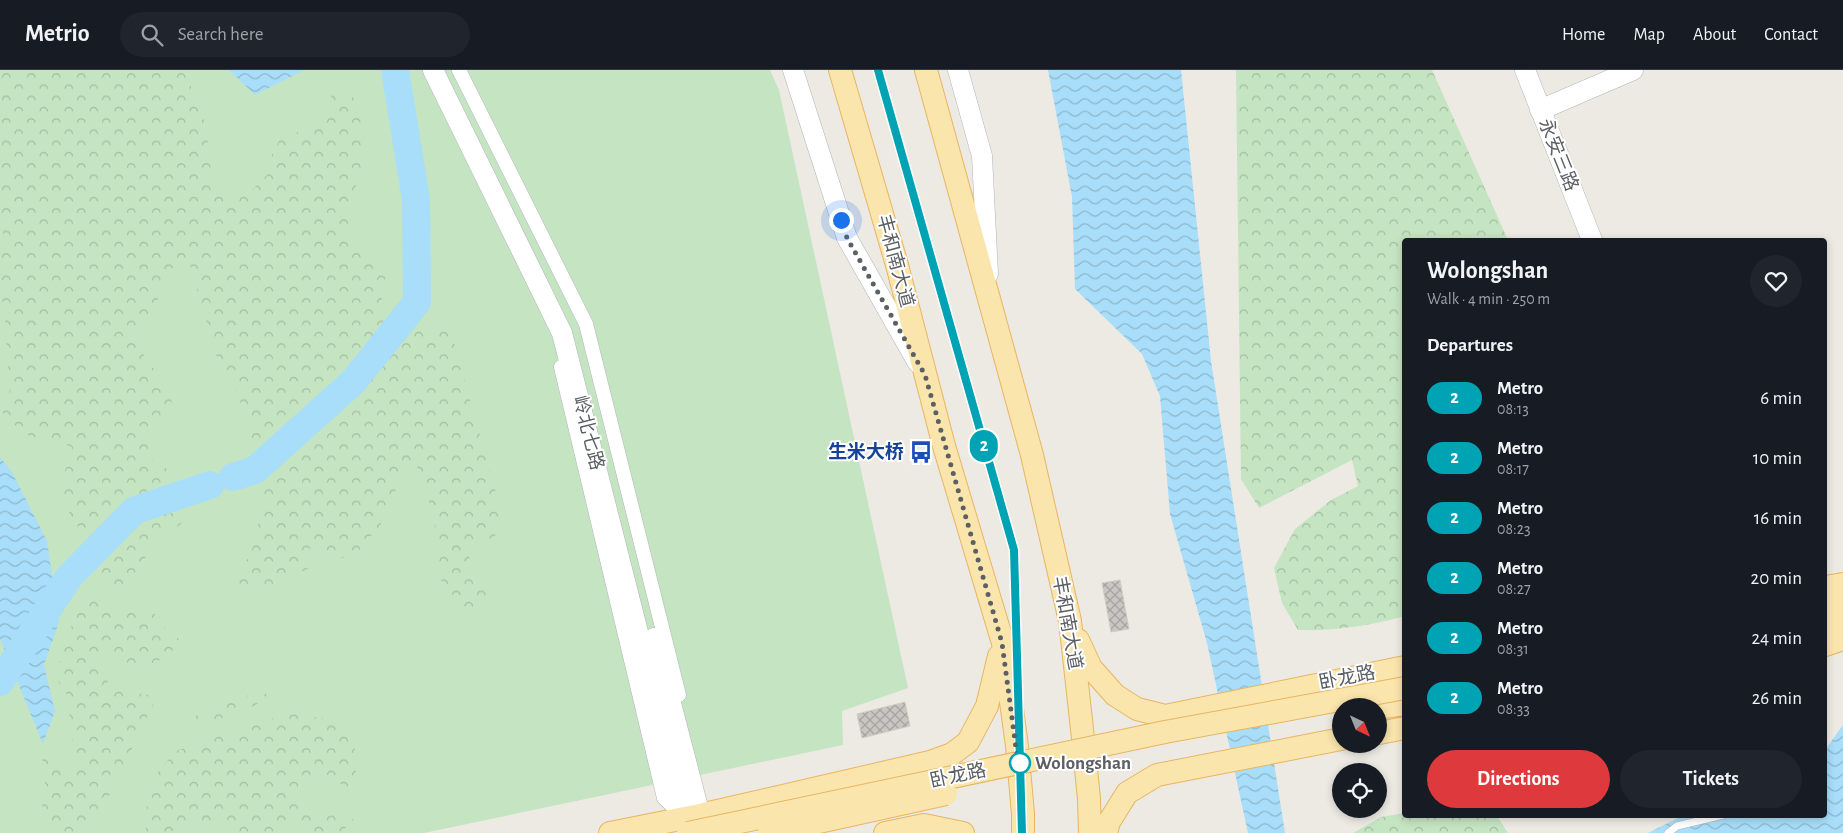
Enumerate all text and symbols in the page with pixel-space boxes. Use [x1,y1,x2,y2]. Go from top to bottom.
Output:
search box [120,12,470,57]
icon: search [138,21,166,49]
text: Metrio [25,22,90,46]
text: Search here [178,25,264,44]
text: Home [1562,26,1605,44]
text: Map [1633,26,1665,44]
text: About [1693,26,1736,44]
text: Contact [1764,26,1818,44]
street label: 永安三路 [1535,115,1583,194]
your location [829,208,854,233]
street label: 丰和南大道 [874,212,917,309]
button: heart [1750,255,1802,307]
text: Wolongshan [1427,259,1548,283]
text: Walk · 4 min · 250 m [1427,291,1550,307]
text: Departures [1427,336,1513,355]
text: Metro [1497,379,1543,398]
text: 2 [1450,389,1459,407]
text: 6 min [1760,389,1802,408]
street label: 岭北七路 [570,393,608,472]
text: 08:13 [1497,401,1529,417]
line badge: 2 [968,430,1000,462]
text: 2 [980,437,988,455]
bus stop icon: 生米大桥 [908,439,934,465]
text: Metro [1497,439,1543,458]
place label: 生米大桥 [828,442,904,462]
text: 2 [1450,449,1459,467]
text: 10 min [1753,449,1802,468]
text: 08:17 [1497,461,1529,477]
text: Metro [1497,499,1543,518]
text: 2 [1450,509,1459,527]
text: 16 min [1754,509,1802,528]
text: 08:23 [1497,521,1531,537]
text: Metro [1497,559,1543,578]
text: 2 [1450,569,1459,587]
text: 20 min [1751,569,1802,588]
street label: 丰和南大道 [1049,574,1086,671]
text: 08:27 [1497,581,1531,597]
text: Metro [1497,619,1543,638]
text: 2 [1450,629,1459,647]
text: 24 min [1751,629,1802,648]
text: 08:31 [1497,641,1529,657]
street label: 卧龙路 [1317,661,1377,693]
text: Metro [1497,679,1543,698]
text: 2 [1450,689,1459,707]
text: 26 min [1752,689,1802,708]
north arrow [1332,698,1388,752]
map controls [1332,698,1387,818]
text: 08:33 [1497,701,1530,717]
button: Directions [1427,750,1610,808]
button: Tickets [1620,750,1802,808]
marker: Wolongshan [1009,752,1031,774]
place label: Wolongshan [1035,754,1131,773]
street label: 卧龙路 [928,759,988,791]
button: locate [1332,763,1387,818]

